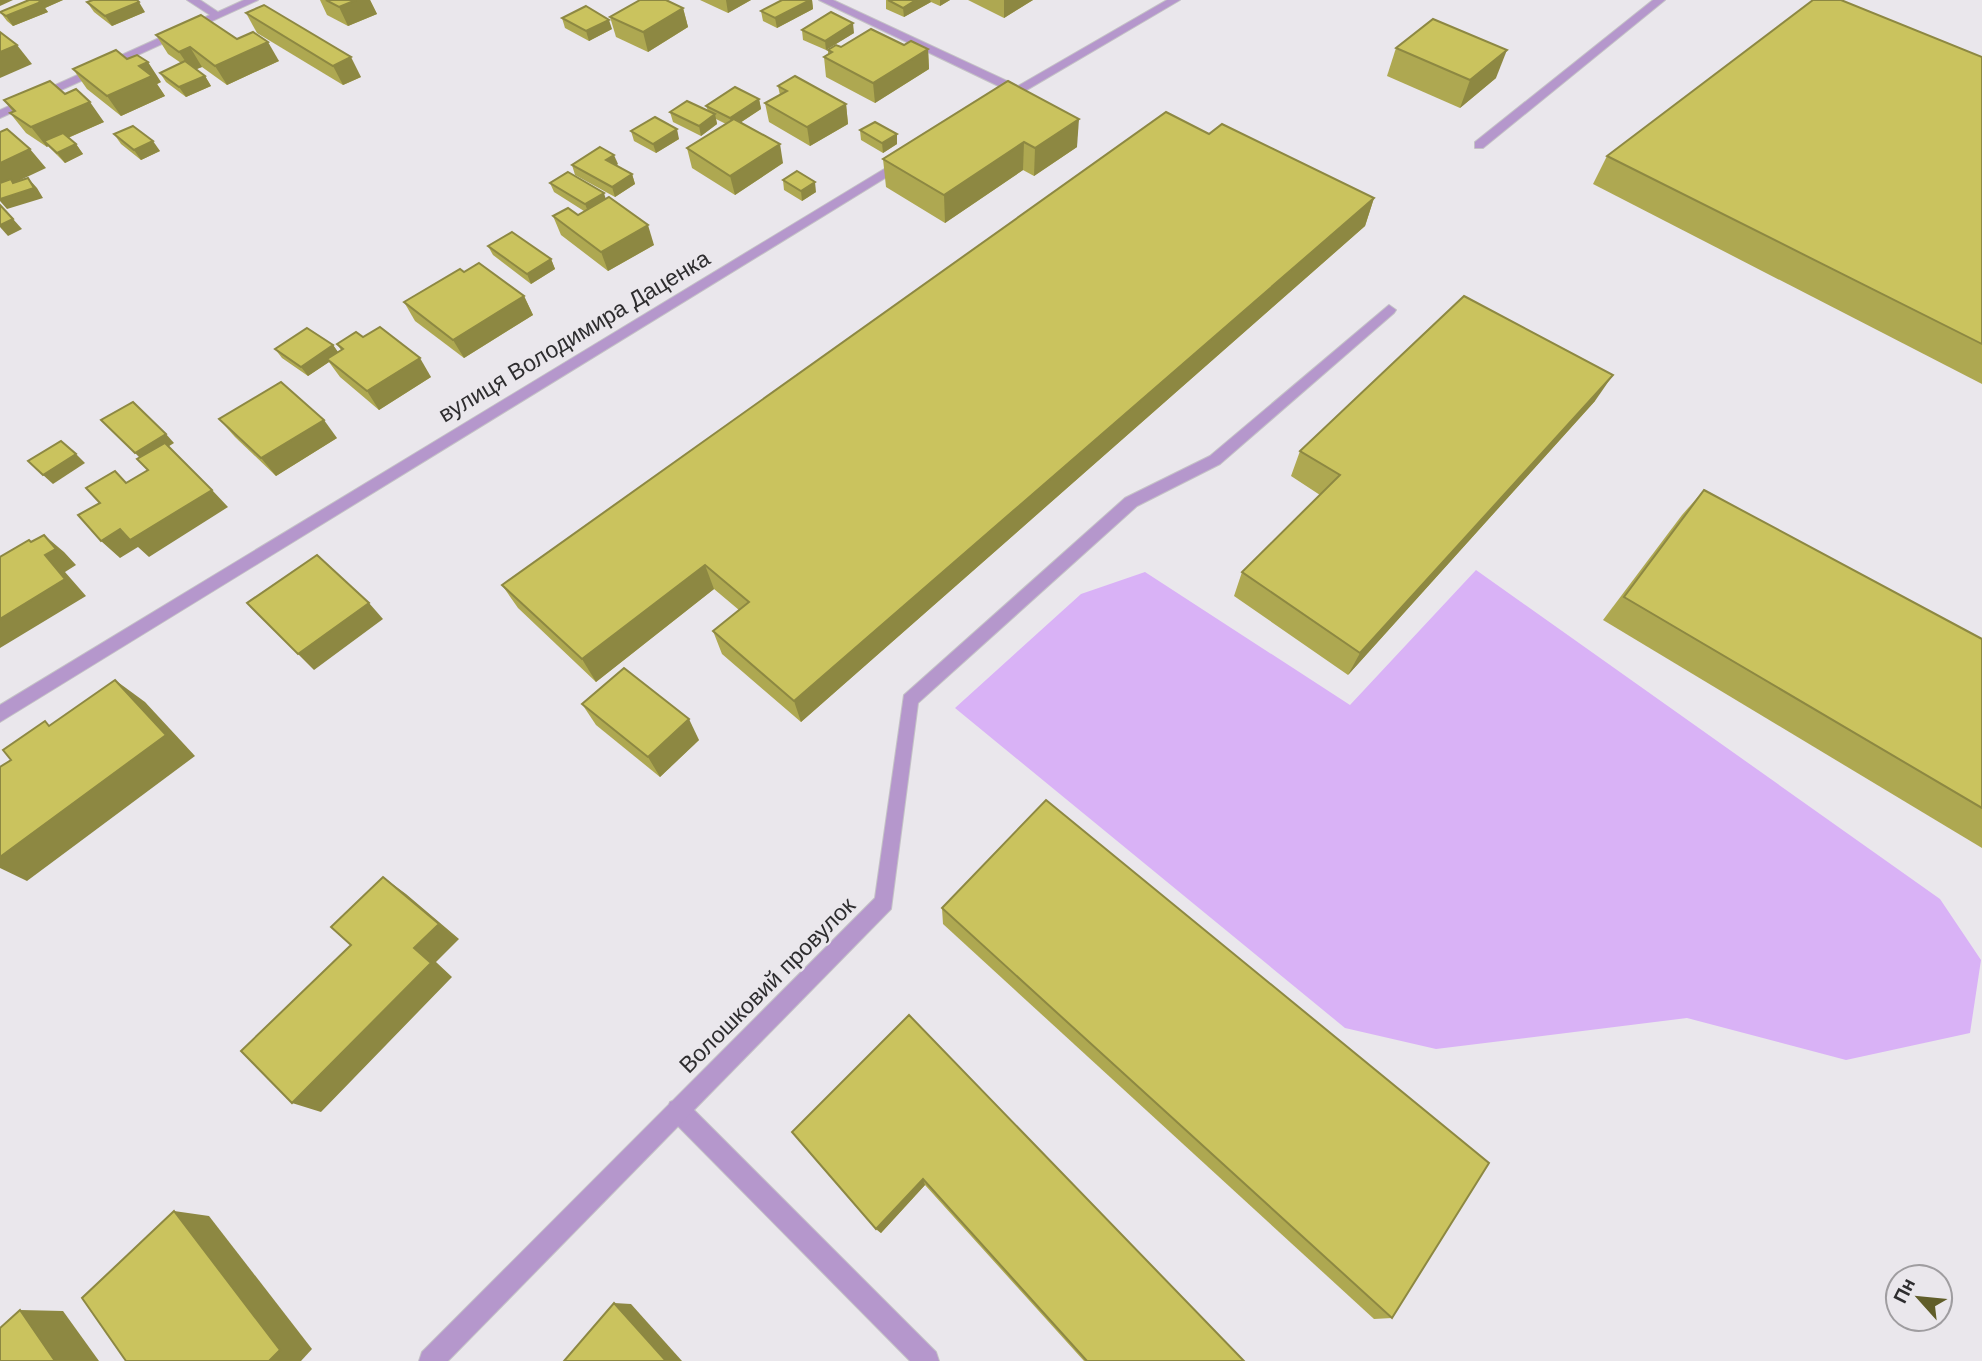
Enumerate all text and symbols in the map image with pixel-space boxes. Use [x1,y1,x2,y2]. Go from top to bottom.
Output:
street label: вулиця Володимира Даценка [434,245,714,427]
street label: Волошковий провулок [674,891,861,1078]
north arrow [1884,1263,1954,1333]
text: Пн [1889,1275,1919,1306]

